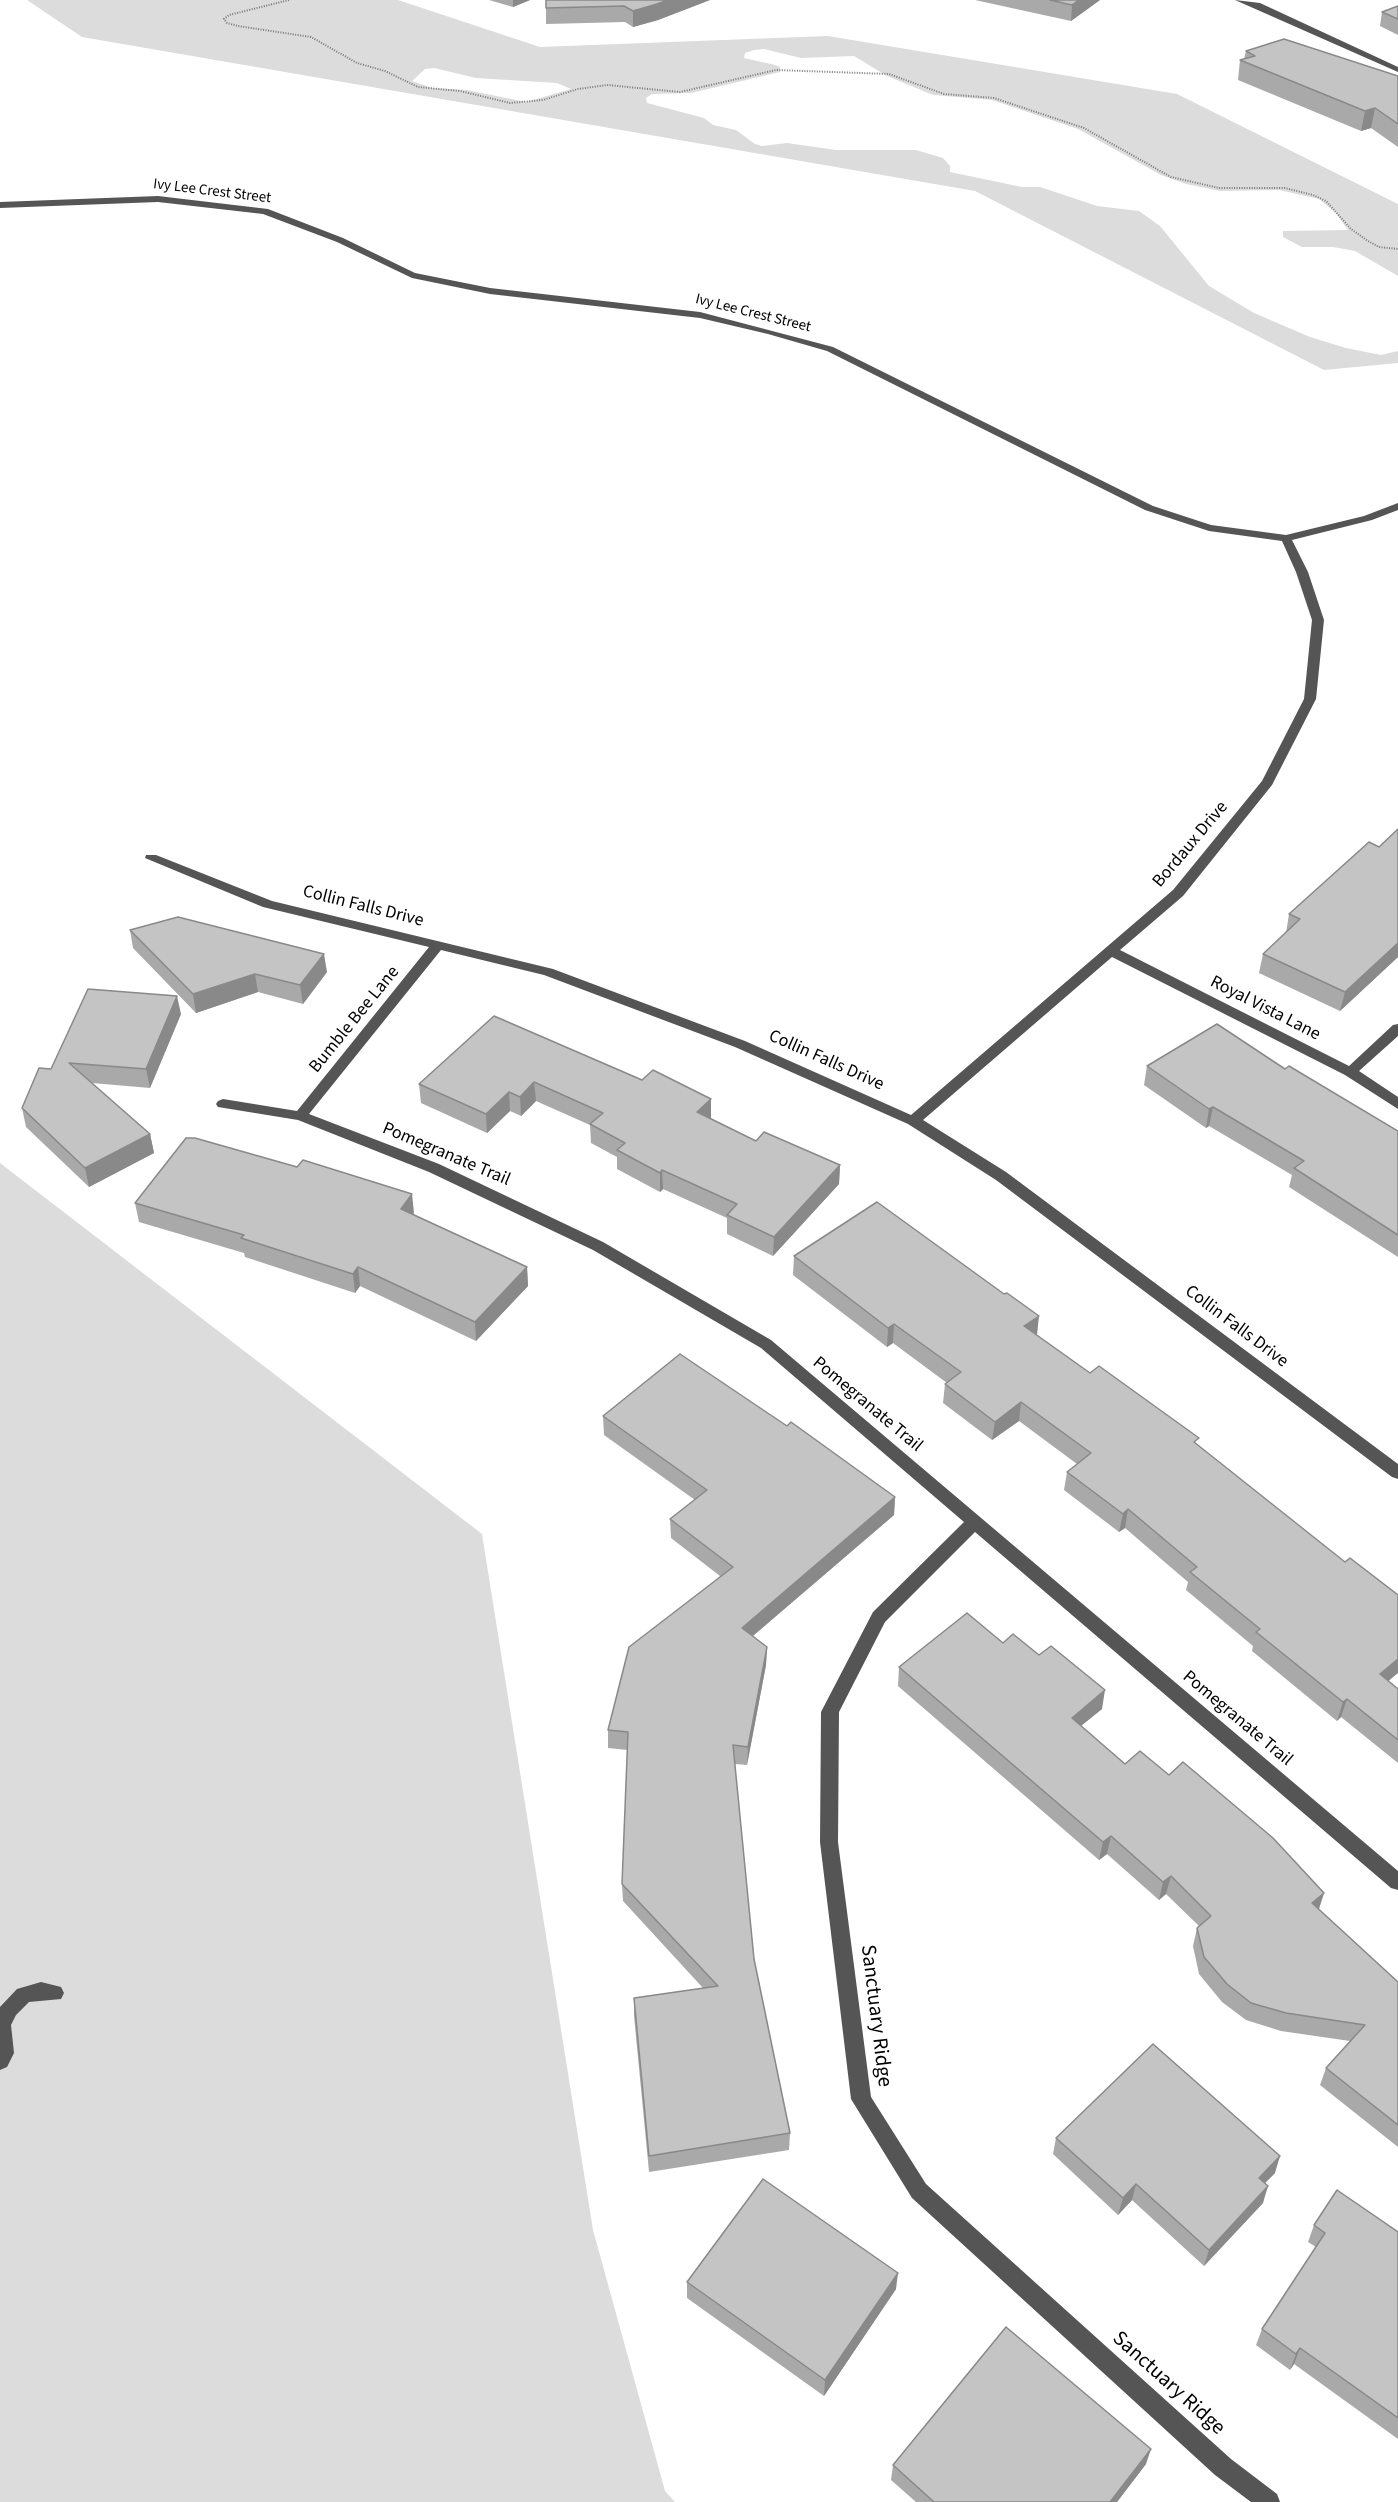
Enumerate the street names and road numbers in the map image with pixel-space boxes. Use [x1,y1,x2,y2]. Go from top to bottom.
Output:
street label: Ivy Lee Crest Street [152,176,272,208]
street label: Ivy Lee Crest Street [693,291,813,337]
street label: Bordaux Drive [1149,797,1233,893]
street label: Collin Falls Drive [300,882,426,932]
street label: Bumble Bee Lane [305,962,405,1078]
street label: Royal Vista Lane [1206,972,1324,1046]
street label: Collin Falls Drive [765,1026,887,1096]
street label: Pomegranate Trail [379,1118,513,1192]
street label: Collin Falls Drive [1180,1281,1292,1373]
street label: Pomegranate Trail [808,1353,926,1457]
street label: Pomegranate Trail [1178,1667,1296,1771]
street label: Sanctuary Ridge [854,1943,896,2089]
street label: Sanctuary Ridge [1106,2327,1230,2441]

